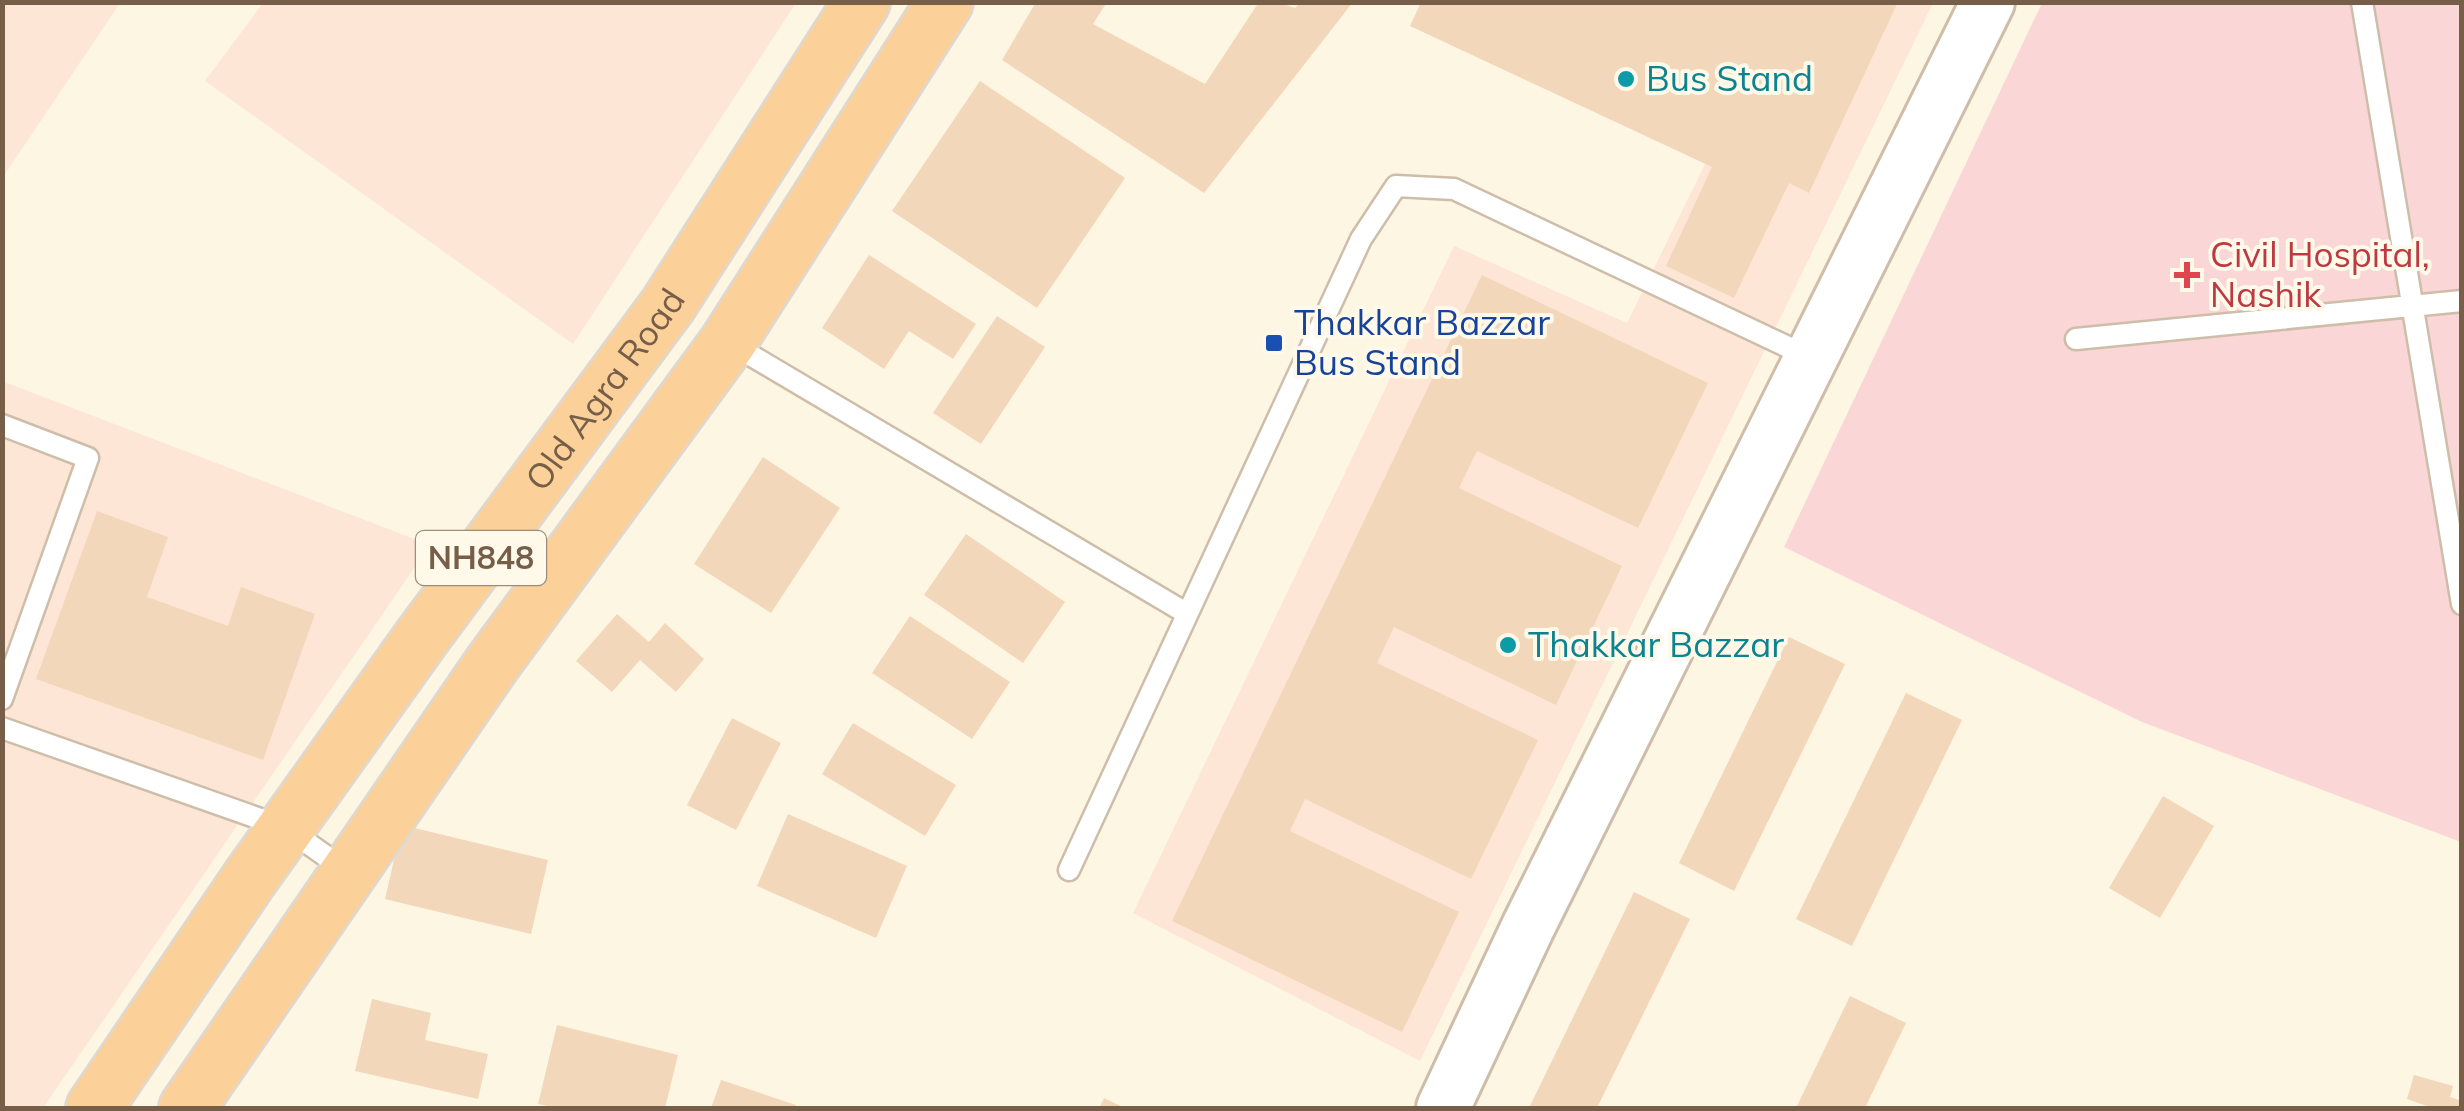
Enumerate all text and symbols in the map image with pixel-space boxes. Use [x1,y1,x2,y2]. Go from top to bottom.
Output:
place label: Bus Stand [1646,56,1813,100]
marker: Bus Stand [1615,68,1637,90]
place label: Civil Hospital, Nashik [2210,232,2430,316]
marker: Civil Hospital, Nashik [2174,262,2200,288]
street label: Old Agra Road [515,280,694,499]
place label: Thakkar Bazzar Bus Stand [1294,300,1550,384]
marker: Thakkar Bazzar Bus Stand [1263,332,1285,354]
road number: NH848 [416,531,546,585]
place label: Thakkar Bazzar [1528,622,1784,666]
marker: Thakkar Bazzar [1497,634,1519,656]

